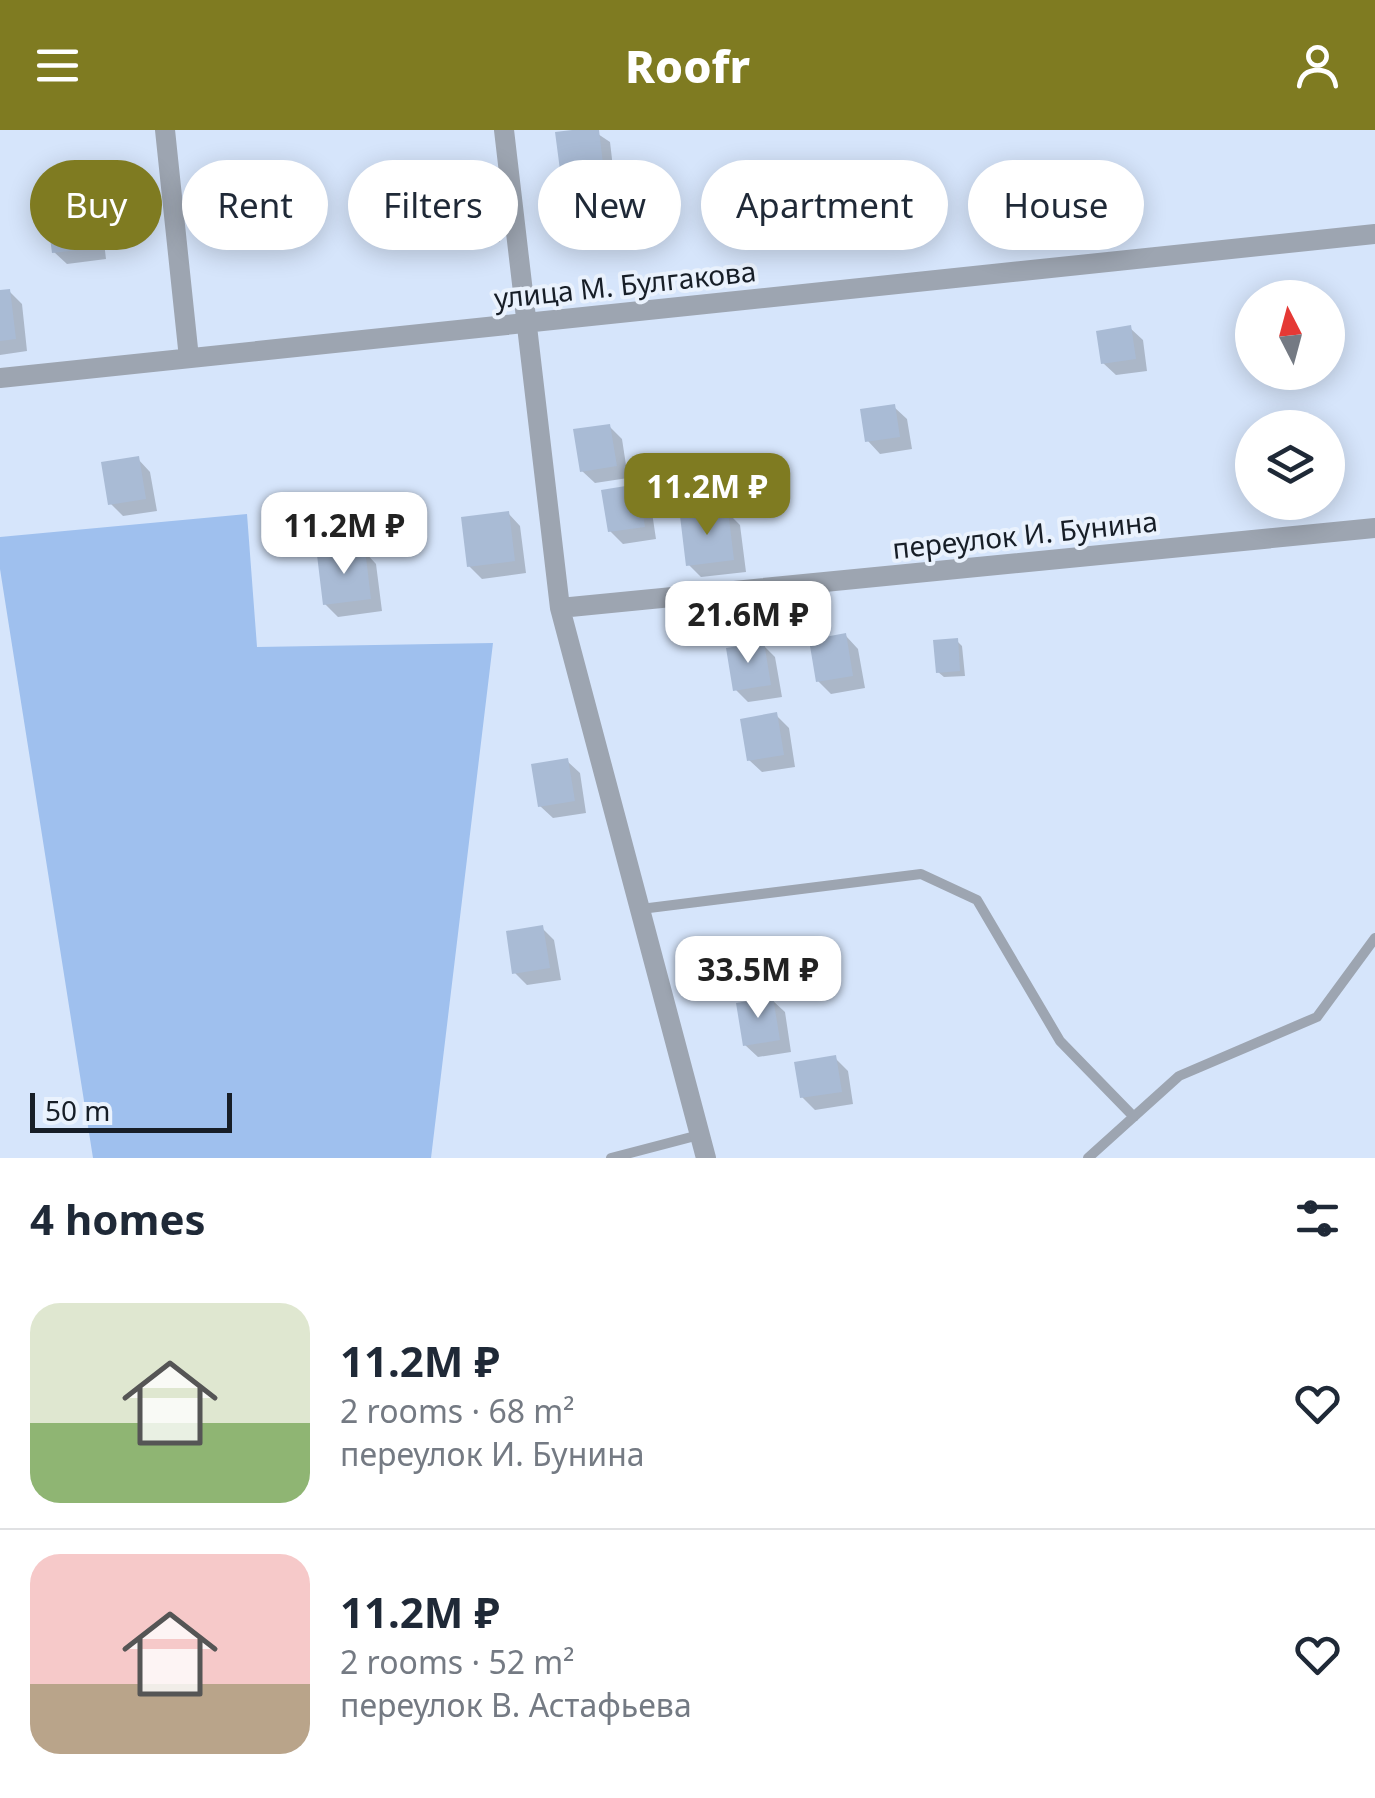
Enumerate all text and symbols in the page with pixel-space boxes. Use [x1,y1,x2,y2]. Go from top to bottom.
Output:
text: Roofr [625,35,750,96]
icon: menu [30,38,85,93]
icon: person [1290,38,1345,93]
chip: Buy [30,160,162,250]
chip: Rent [182,160,328,250]
chip: Filters [348,160,518,250]
chip: New [538,160,681,250]
chip: Apartment [701,160,948,250]
chip: House [968,160,1144,250]
street label: улица М. Булгакова [492,251,758,317]
north arrow [1235,280,1345,390]
map controls [1235,280,1345,520]
button: layers [1235,410,1345,520]
pin: 11.2M ₽ [615,453,799,538]
text: 11.2M ₽ [646,464,768,507]
pin: 11.2M ₽ [252,492,436,577]
street label: переулок И. Бунина [890,501,1159,567]
text: 11.2M ₽ [283,503,405,546]
pin: 21.6M ₽ [656,581,840,666]
text: 21.6M ₽ [687,592,809,635]
pin: 33.5M ₽ [666,936,850,1021]
text: 33.5M ₽ [697,947,819,990]
scale bar [30,1088,232,1133]
text: 50 m [45,1091,111,1129]
text: 4 homes [30,1190,206,1247]
icon: filters [1290,1191,1345,1246]
text: 11.2M ₽ [340,1332,500,1389]
icon: home [110,1343,230,1463]
icon: heart [1290,1376,1345,1431]
text: 2 rooms · 68 m² [340,1389,574,1432]
text: переулок И. Бунина [340,1432,645,1475]
text: 11.2M ₽ [340,1583,500,1640]
icon: home [110,1594,230,1714]
icon: heart [1290,1627,1345,1682]
text: 2 rooms · 52 m² [340,1640,574,1683]
text: переулок В. Астафьева [340,1683,692,1726]

